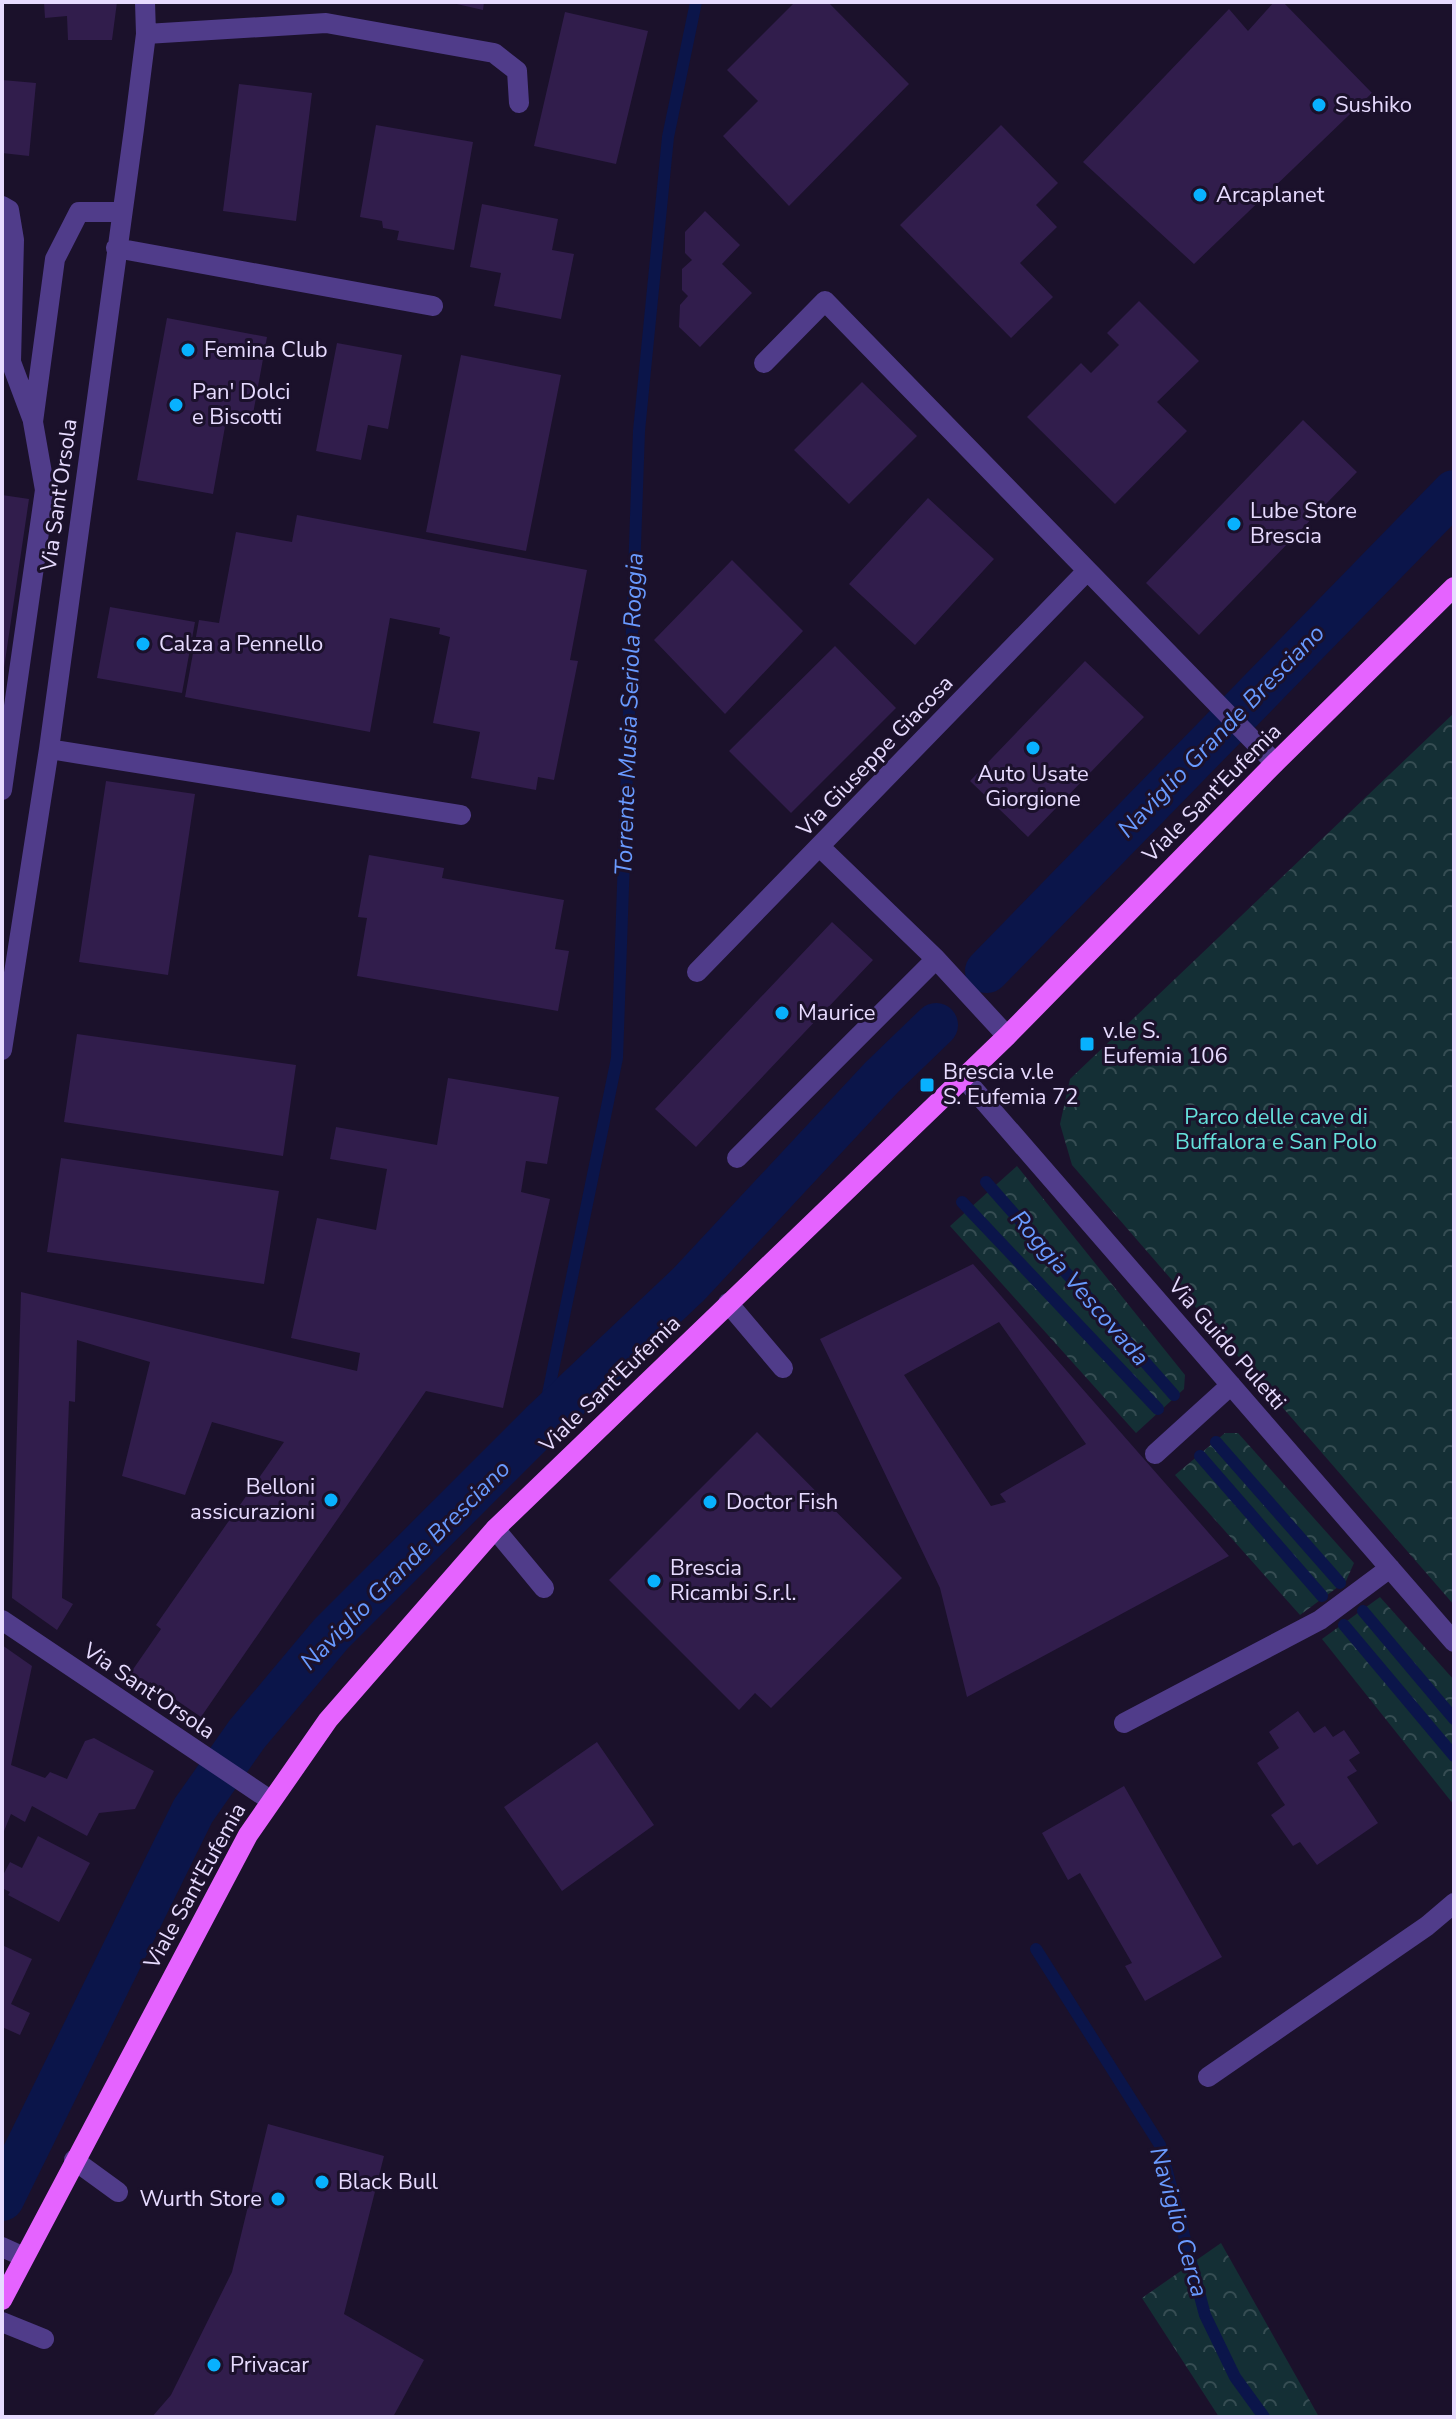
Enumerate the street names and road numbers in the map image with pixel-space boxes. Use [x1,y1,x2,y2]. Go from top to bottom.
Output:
street label: Via Sant'Orsola [33,417,85,574]
street label: Via Giuseppe Giacosa [789,669,960,844]
street label: Viale Sant'Eufemia [1135,717,1288,870]
street label: Via Guido Puletti [1161,1271,1293,1417]
street label: Viale Sant'Eufemia [532,1309,687,1460]
street label: Via Sant'Orsola [76,1635,221,1746]
street label: Viale Sant'Eufemia [136,1798,253,1975]

